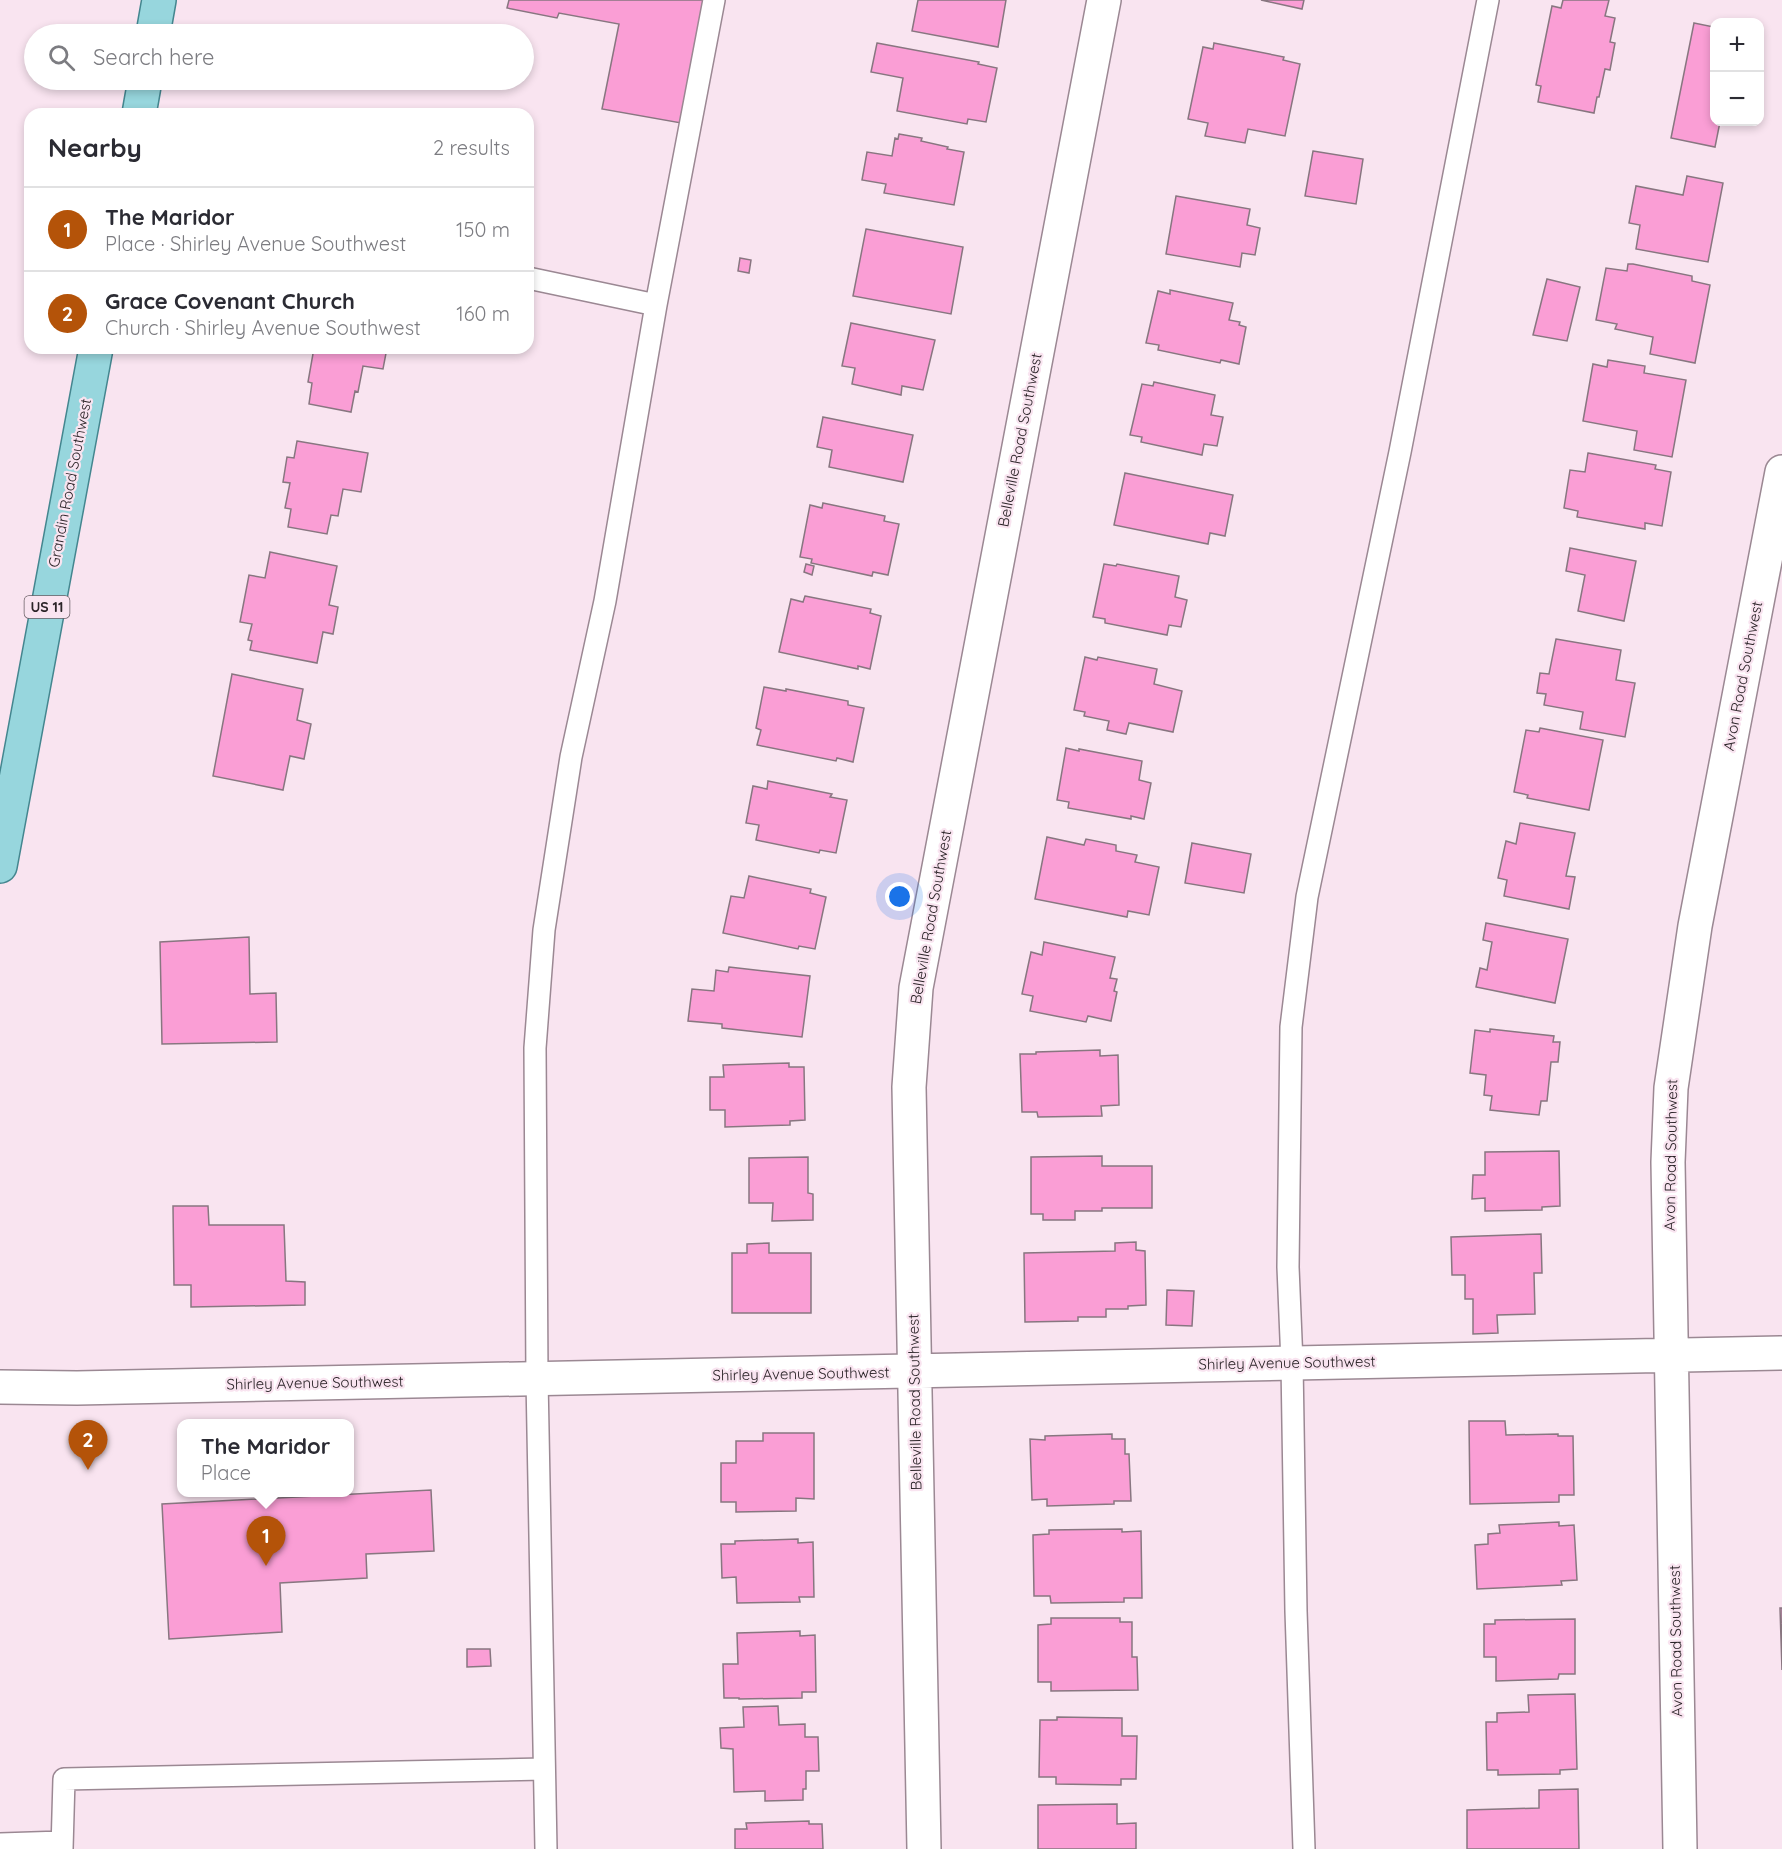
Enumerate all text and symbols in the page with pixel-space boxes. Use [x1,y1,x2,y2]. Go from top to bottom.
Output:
map controls [1710,18,1764,126]
button: + [1710,18,1764,72]
search box [24,24,534,90]
icon: search [45,41,78,74]
text: Search here [93,43,214,71]
button: − [1710,72,1764,126]
text: Nearby [48,131,142,164]
text: 2 results [433,135,510,160]
text: The Maridor [105,203,234,231]
text: 1 [64,217,71,242]
text: 150 m [456,217,510,242]
text: Place · Shirley Avenue Southwest [105,231,406,256]
text: Grace Covenant Church [105,287,355,315]
text: 2 [62,301,73,326]
text: 160 m [456,301,510,326]
text: Church · Shirley Avenue Southwest [105,315,421,340]
street label: Belleville Road Southwest [993,351,1046,528]
street label: Grandin Road Southwest [44,397,95,569]
road number: US 11 [24,596,70,618]
street label: Avon Road Southwest [1719,600,1766,752]
street label: Belleville Road Southwest [906,828,955,1006]
your location [885,882,914,911]
street label: Avon Road Southwest [1660,1079,1681,1231]
street label: Belleville Road Southwest [903,1314,926,1490]
street label: Shirley Avenue Southwest [1198,1351,1376,1374]
street label: Shirley Avenue Southwest [712,1362,890,1385]
street label: Shirley Avenue Southwest [226,1371,404,1394]
popup [177,1419,354,1497]
pin: 2 [68,1420,107,1470]
text: The Maridor [201,1432,330,1460]
text: Place [201,1460,251,1485]
pin: 1 [246,1516,286,1566]
street label: Avon Road Southwest [1665,1565,1686,1717]

